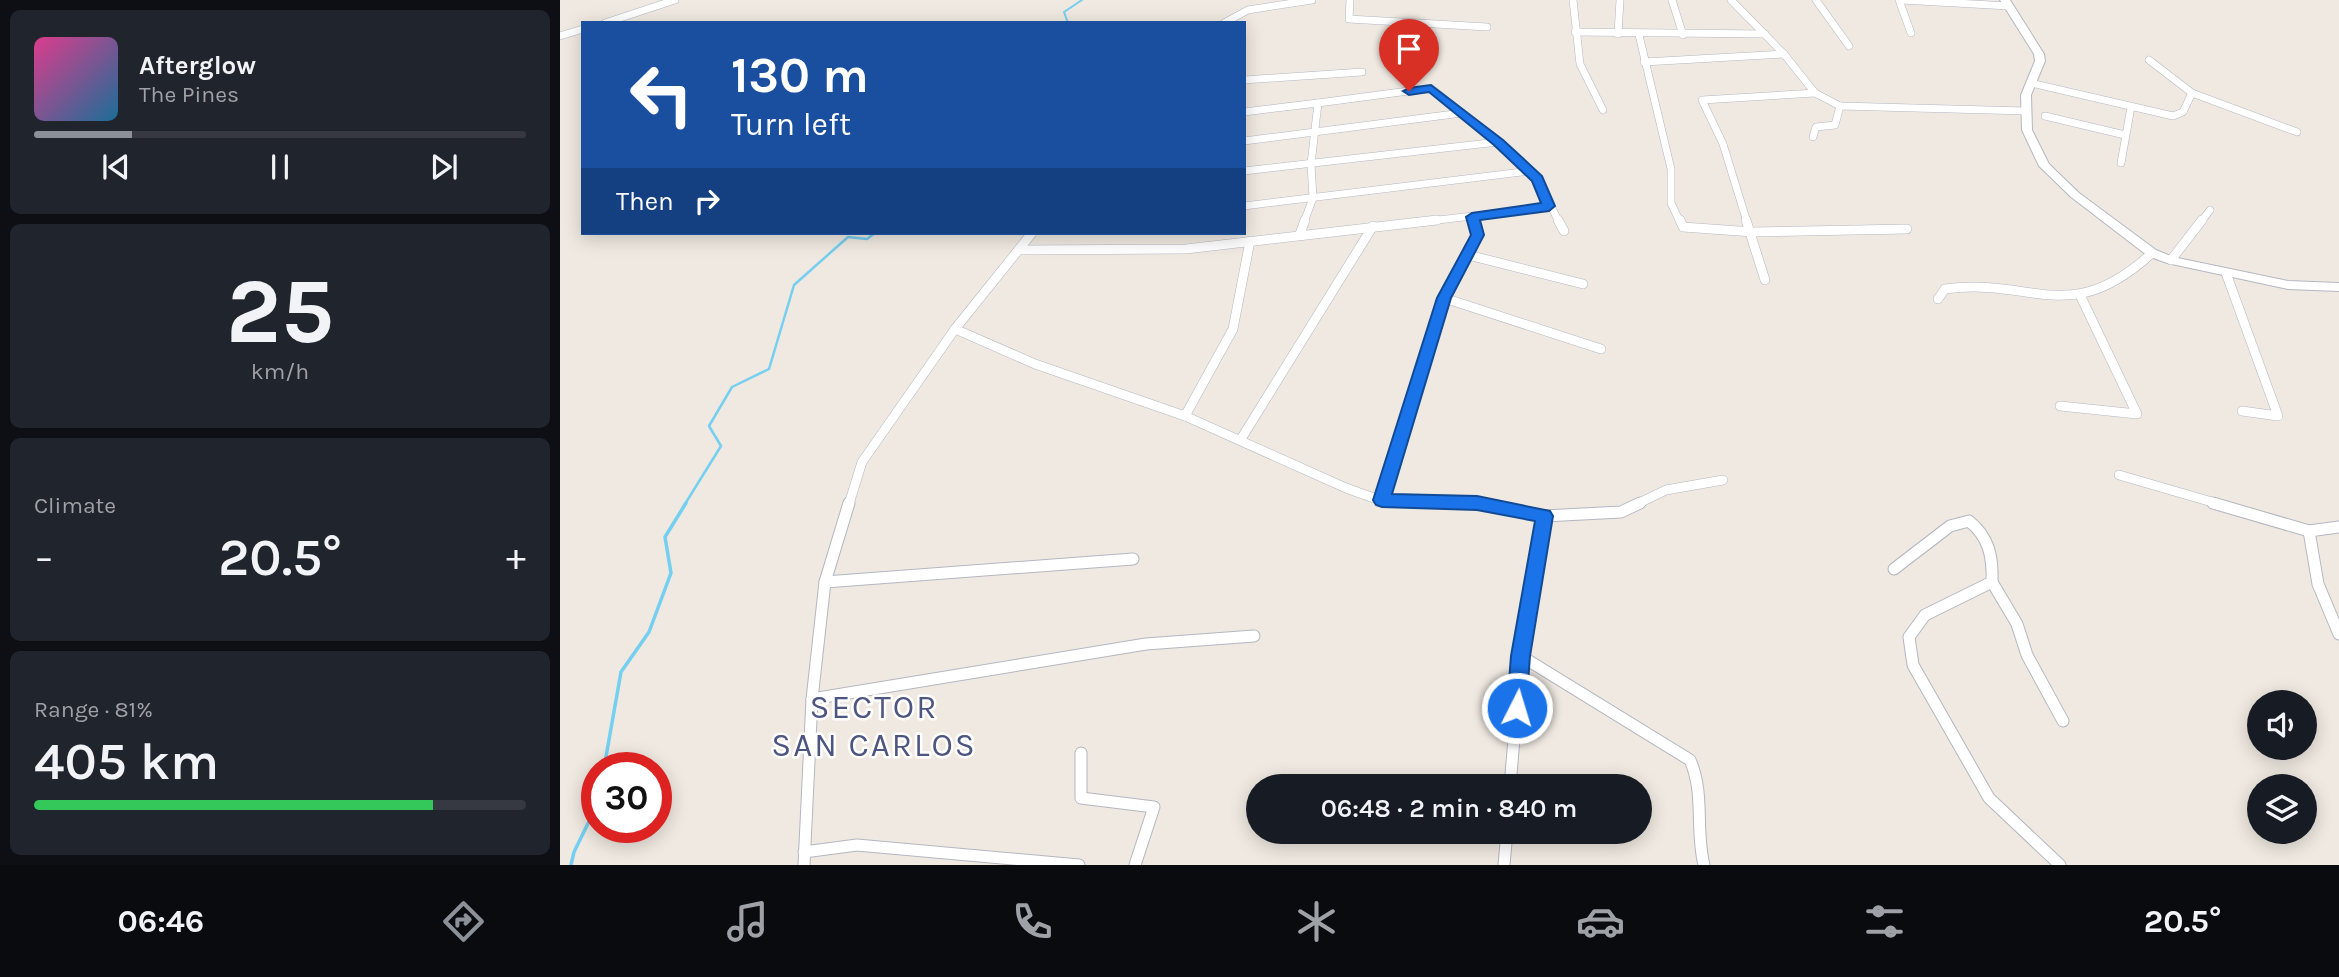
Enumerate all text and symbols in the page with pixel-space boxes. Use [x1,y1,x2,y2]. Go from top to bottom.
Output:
pin [1379,19,1439,91]
icon: arrive [1390,30,1428,68]
text: 130 m [731,47,869,104]
icon: left [616,49,707,140]
text: Afterglow [139,50,256,81]
text: The Pines [139,81,239,108]
text: Turn left [731,106,851,143]
icon: previous [97,148,135,186]
icon: pause [261,148,299,186]
icon: next [425,148,463,186]
icon: right [688,182,726,220]
text: Then [616,186,674,217]
text: 25 [226,259,334,365]
text: km/h [251,358,309,385]
text: Climate [34,492,116,519]
text: 20.5° [218,527,342,588]
text: − [34,535,54,580]
text: + [506,535,526,580]
position arrow [1480,671,1554,745]
district label: SECTOR SAN CARLOS [771,688,977,764]
map controls [2247,690,2317,844]
button: sound [2247,690,2317,760]
text: Range · 81% [34,696,153,723]
text: 405 km [34,731,219,792]
speed limit sign: 30 [581,752,672,843]
button: layers [2247,774,2317,844]
text: 06:48 · 2 min · 840 m [1321,793,1577,824]
icon: directions [439,897,488,946]
icon: music [723,897,772,946]
icon: phone [1008,897,1057,946]
icon: climate [1292,897,1341,946]
icon: car [1576,897,1625,946]
icon: filters [1860,897,1909,946]
text: 06:46 [118,903,204,940]
text: 20.5° [2144,903,2221,940]

